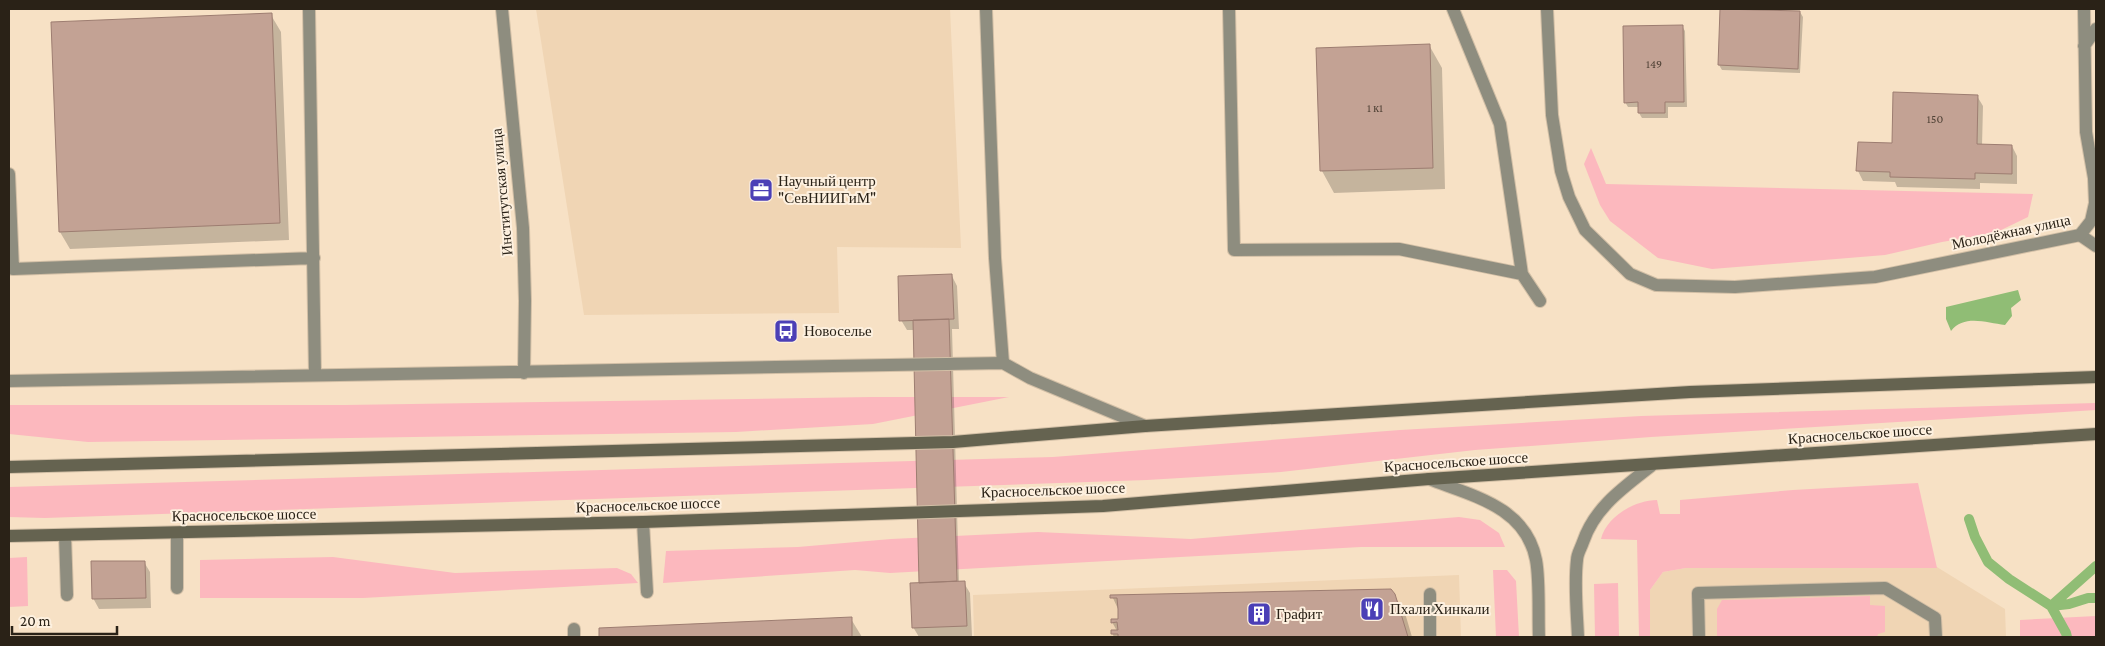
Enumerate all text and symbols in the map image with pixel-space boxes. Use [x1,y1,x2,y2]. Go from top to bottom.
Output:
house number: 149 [1646,57,1662,71]
house number: 1 к1 [1367,101,1383,115]
house number: 150 [1927,112,1943,126]
street label: Институтская улица [488,127,516,256]
place label: Научный центр "СевНИИГиМ" [778,173,876,206]
office icon: Научный центр "СевНИИГиМ" [748,177,774,203]
street label: Молодёжная улица [1950,212,2072,252]
bus stop icon: Новоселье [773,318,799,344]
place label: Новоселье [804,323,872,339]
street label: Красносельское шоссе [1787,421,1933,447]
street label: Красносельское шоссе [1383,449,1529,475]
street label: Красносельское шоссе [981,479,1126,501]
street label: Красносельское шоссе [576,494,721,516]
street label: Красносельское шоссе [172,506,317,524]
restaurant icon: Пхали Хинкали [1359,596,1385,622]
building icon: Графит [1246,601,1272,627]
place label: Пхали Хинкали [1390,601,1490,617]
scale bar [12,604,118,636]
place label: Графит [1276,606,1323,622]
text: 20 m [20,613,51,629]

